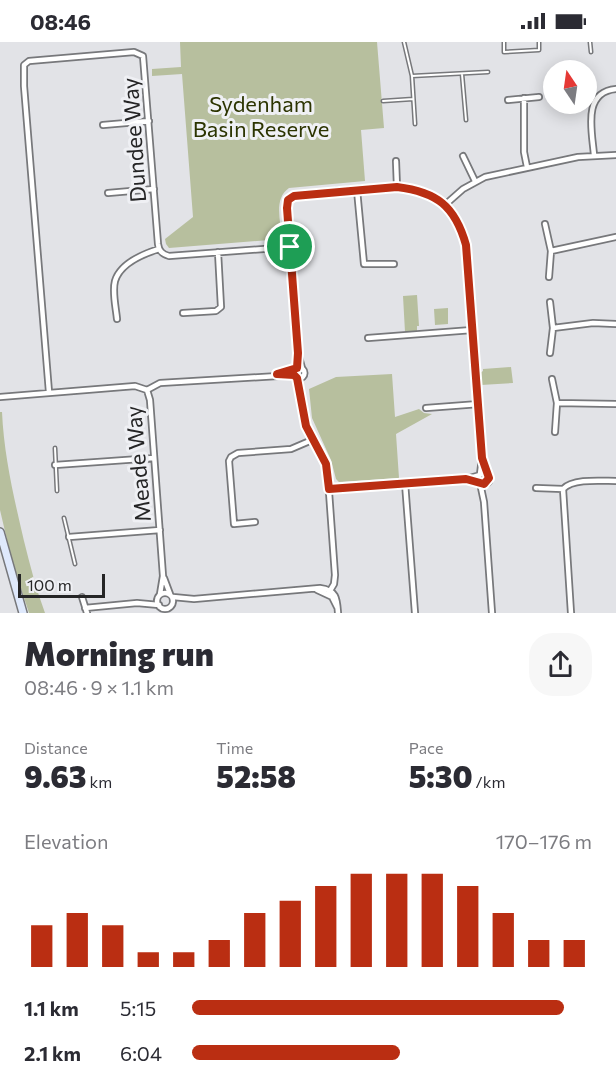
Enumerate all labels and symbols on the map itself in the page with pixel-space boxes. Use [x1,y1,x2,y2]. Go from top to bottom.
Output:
north arrow [543,60,597,114]
street label: Dundee Way [116,77,151,203]
park label: Sydenham Basin Reserve [193,90,329,142]
pin [264,221,315,272]
street label: Meade Way [119,405,156,523]
scale bar [18,571,105,598]

